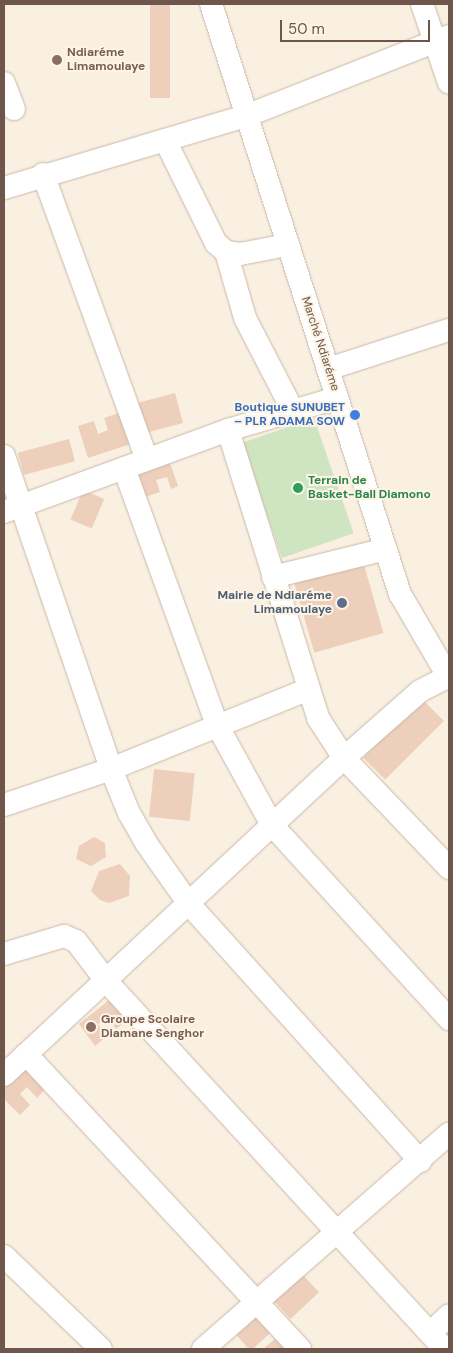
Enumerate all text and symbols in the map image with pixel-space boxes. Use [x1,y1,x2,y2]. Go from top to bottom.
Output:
scale bar [283,10,433,42]
text: 50 m [288,19,325,39]
place label: Ndiaréme Limamoulaye [67,46,145,74]
marker: Ndiaréme Limamoulaye [51,54,63,66]
street label: Marché Ndiaréme [298,295,342,393]
place label: Boutique SUNUBET – PLR ADAMA SOW [234,401,345,429]
marker: Boutique SUNUBET – PLR ADAMA SOW [349,409,361,421]
place label: Terrain de Basket-Ball Diamono [308,474,431,502]
marker: Terrain de Basket-Ball Diamono [292,482,304,494]
place label: Mairie de Ndiaréme Limamoulaye [217,589,332,617]
marker: Mairie de Ndiaréme Limamoulaye [336,597,348,609]
place label: Groupe Scolaire Diamane Senghor [101,1013,204,1041]
marker: Groupe Scolaire Diamane Senghor [85,1021,97,1033]

